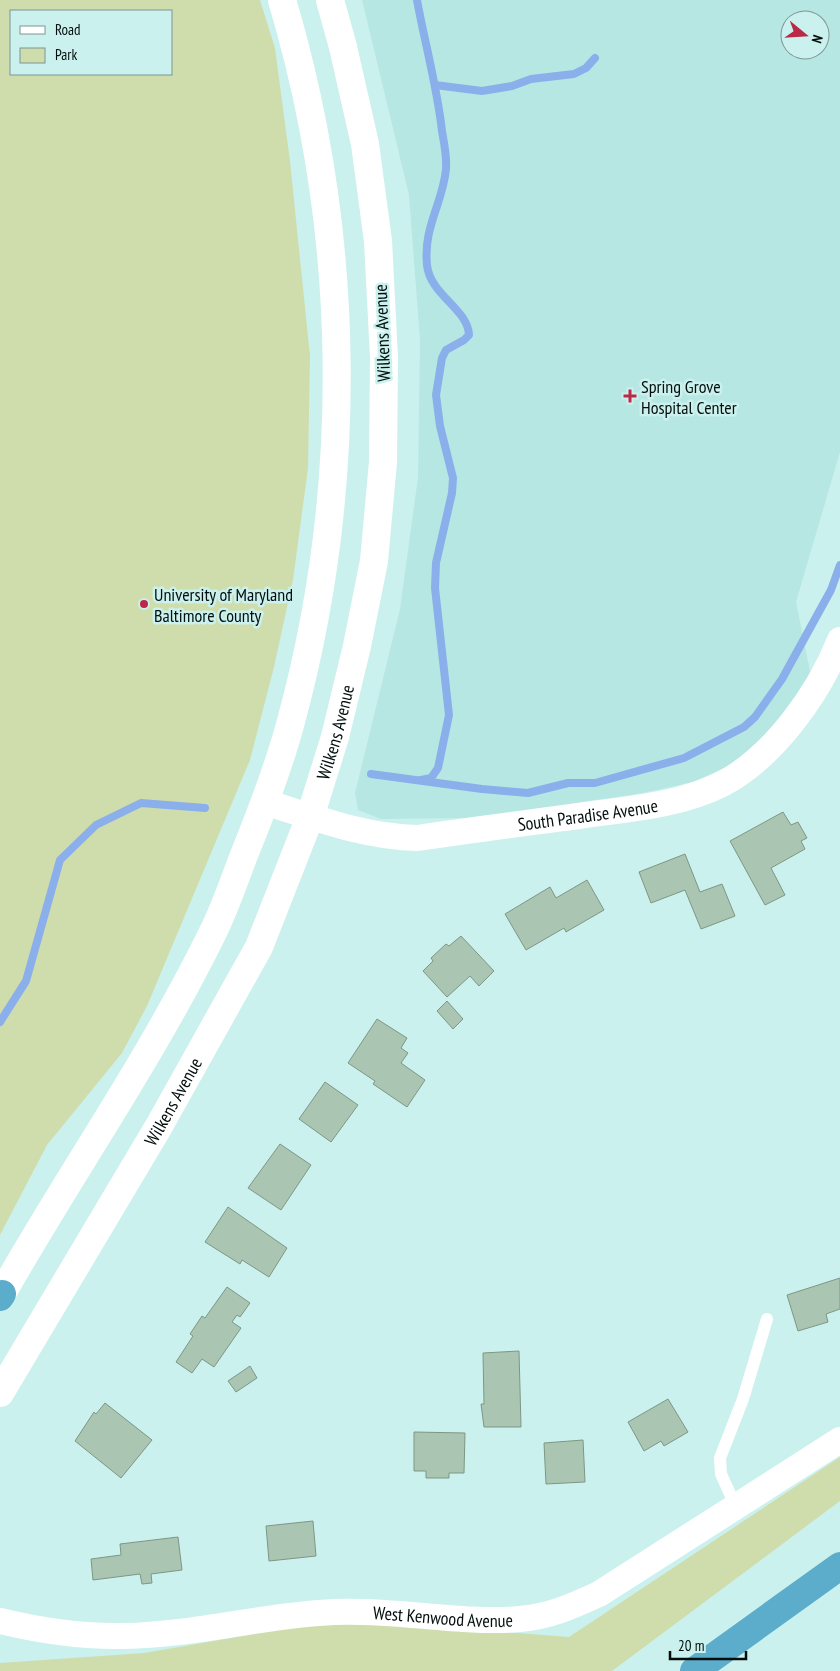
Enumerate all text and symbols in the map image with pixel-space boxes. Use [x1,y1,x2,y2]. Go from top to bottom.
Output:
legend [10,10,172,75]
north arrow [780,10,830,60]
text: Road [55,20,81,39]
text: N [808,33,827,45]
text: Park [55,45,77,64]
street label: Wilkens Avenue [369,284,395,382]
place label: Spring Grove Hospital Center [641,375,737,419]
marker: Spring Grove Hospital Center [623,389,637,403]
place label: University of Maryland Baltimore County [154,583,293,627]
marker: University of Maryland Baltimore County [138,598,150,610]
street label: Wilkens Avenue [311,682,359,782]
street label: South Paradise Avenue [516,793,660,835]
street label: Wilkens Avenue [139,1053,207,1149]
street label: West Kenwood Avenue [373,1601,514,1632]
scale bar [670,1628,746,1660]
text: 20 m [678,1636,704,1655]

